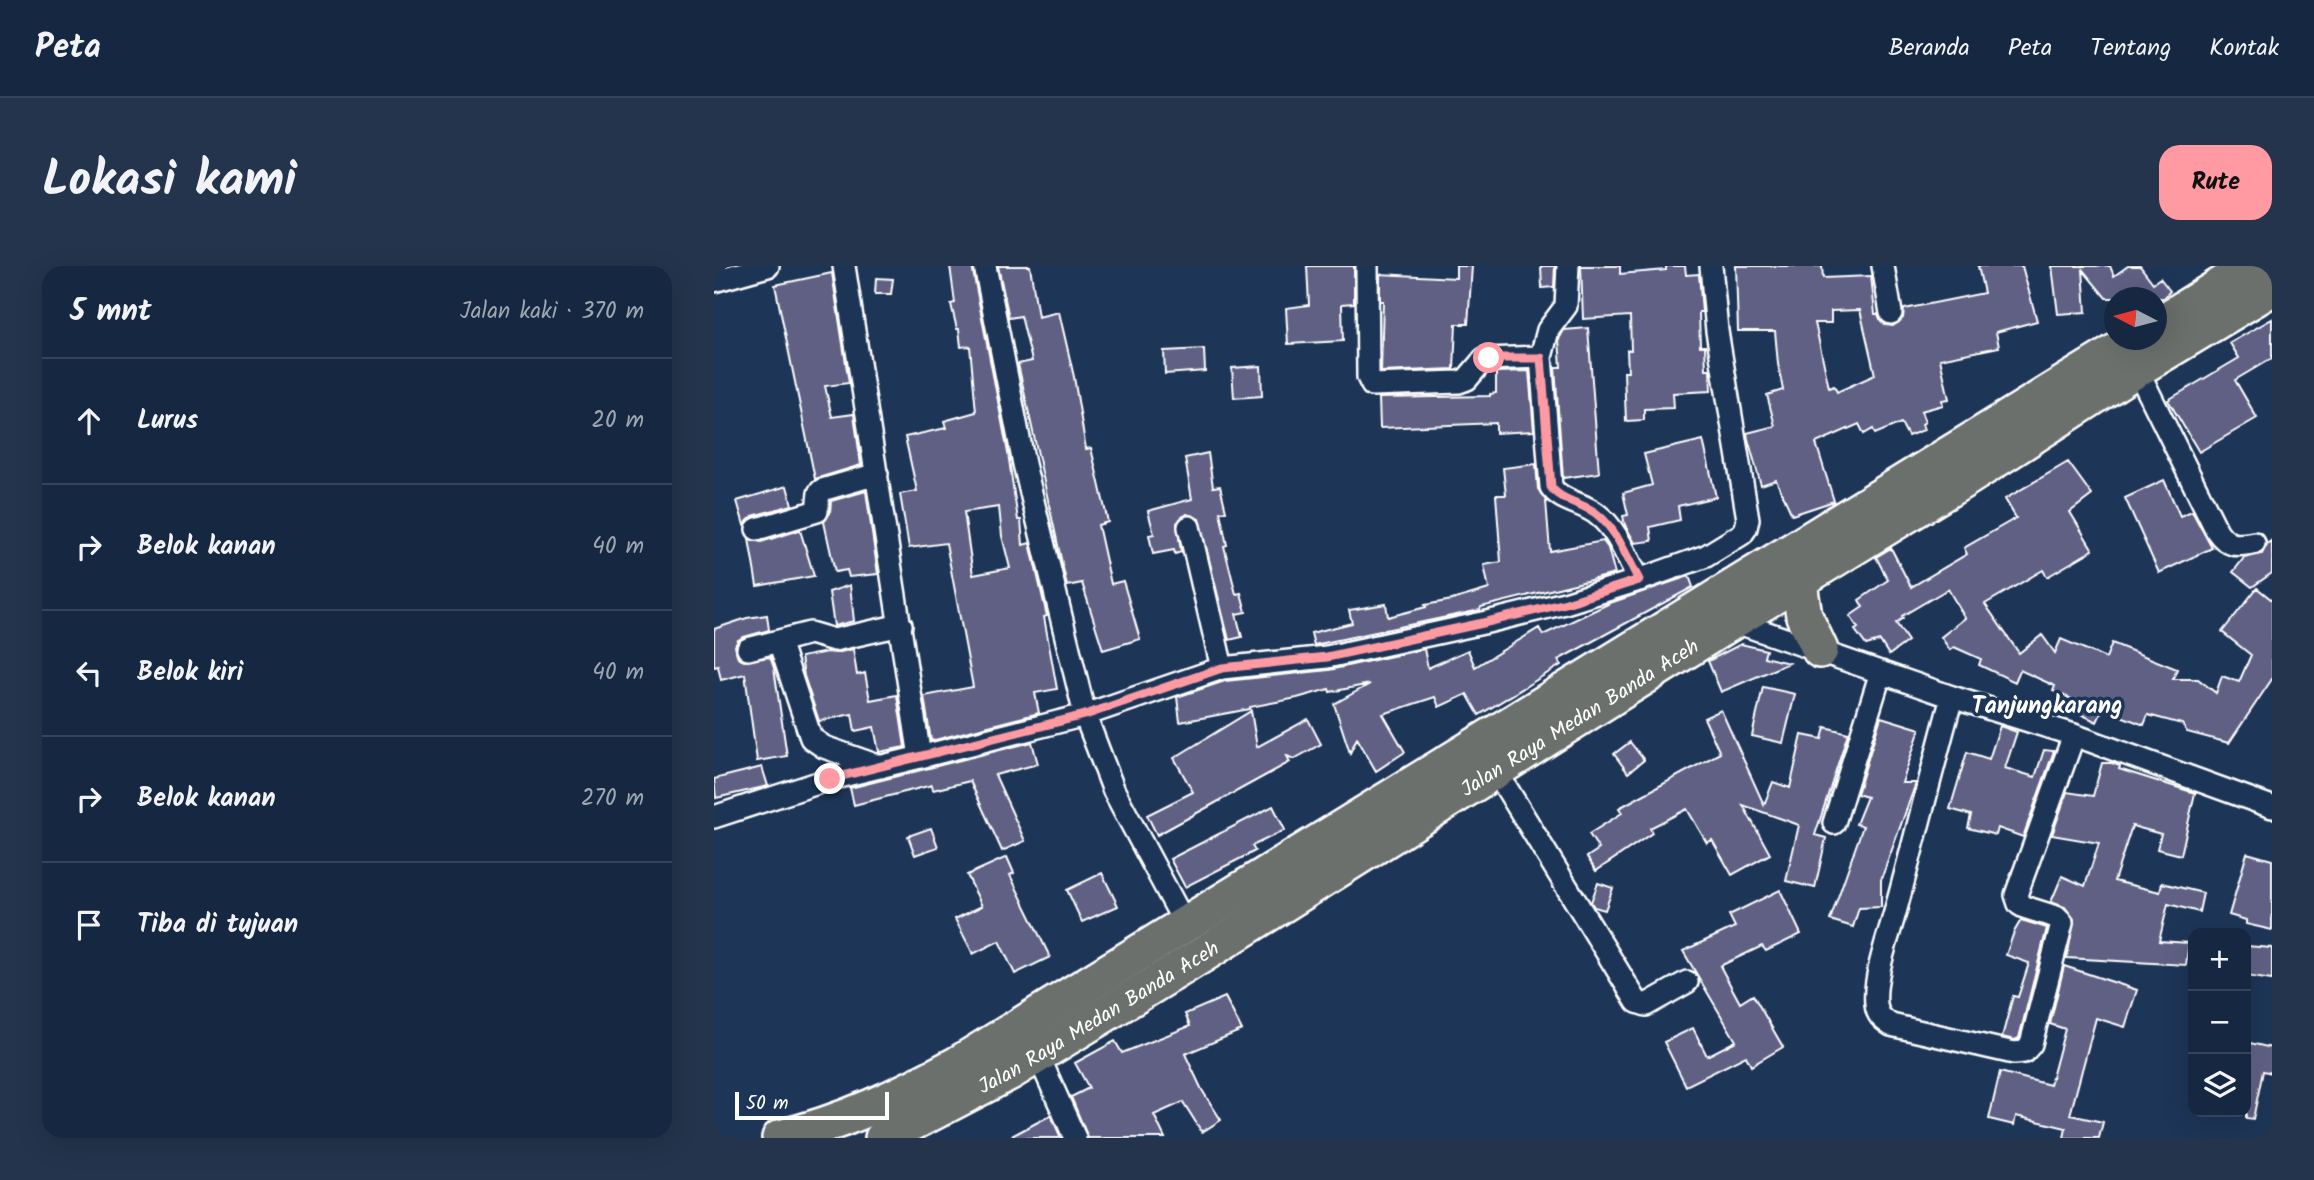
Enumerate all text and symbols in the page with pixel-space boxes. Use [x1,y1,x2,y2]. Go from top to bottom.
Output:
text: Peta [35,22,101,75]
text: Beranda [1888,29,1970,68]
text: Peta [2008,29,2052,68]
text: Tentang [2090,29,2171,68]
text: Kontak [2209,29,2279,68]
text: Lokasi kami [42,143,297,221]
button: Rute [2159,145,2272,220]
north arrow [2104,287,2167,350]
text: 5 mnt [70,288,151,336]
text: Jalan kaki · 370 m [460,294,644,330]
route start [1473,342,1504,373]
text: Lurus [137,400,198,442]
icon: ahead [70,402,108,440]
text: 20 m [592,403,644,439]
text: Belok kanan [137,526,276,568]
icon: right [70,528,108,566]
text: 40 m [592,529,644,565]
street label: Jalan Raya Medan Banda Aceh [1454,631,1706,806]
text: Belok kiri [137,652,243,694]
icon: left [70,654,108,692]
text: 40 m [592,655,644,691]
district label: Tanjungkarang [1971,687,2123,726]
route end [814,763,845,794]
text: Belok kanan [137,778,276,820]
icon: right [70,780,108,818]
text: 270 m [581,781,644,817]
text: Tiba di tujuan [137,904,298,946]
icon: arrive [70,906,108,944]
map controls [2188,928,2251,1117]
button: + [2188,928,2251,991]
street label: Jalan Raya Medan Banda Aceh [973,933,1226,1104]
button: − [2188,991,2251,1054]
button: layers [2188,1054,2251,1117]
scale bar [735,1089,889,1121]
text: 50 m [746,1089,788,1119]

